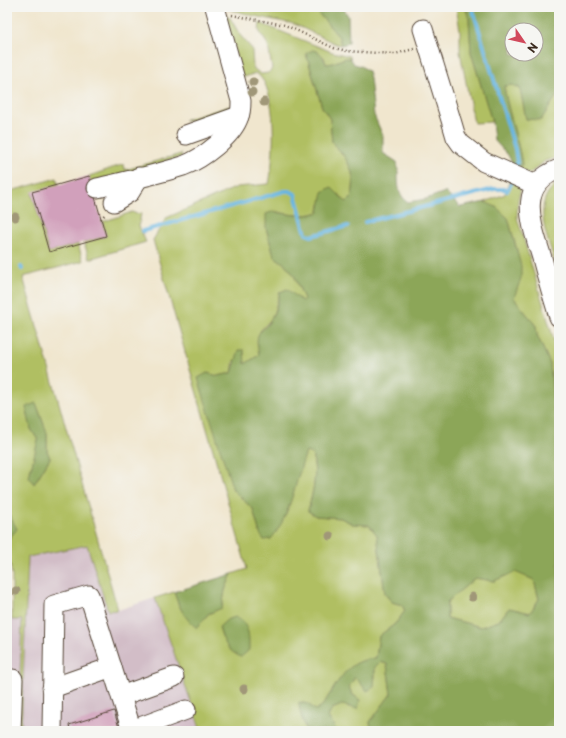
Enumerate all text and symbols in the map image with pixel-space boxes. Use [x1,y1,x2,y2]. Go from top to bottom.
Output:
north arrow [504,22,544,62]
text: N [523,40,542,56]

